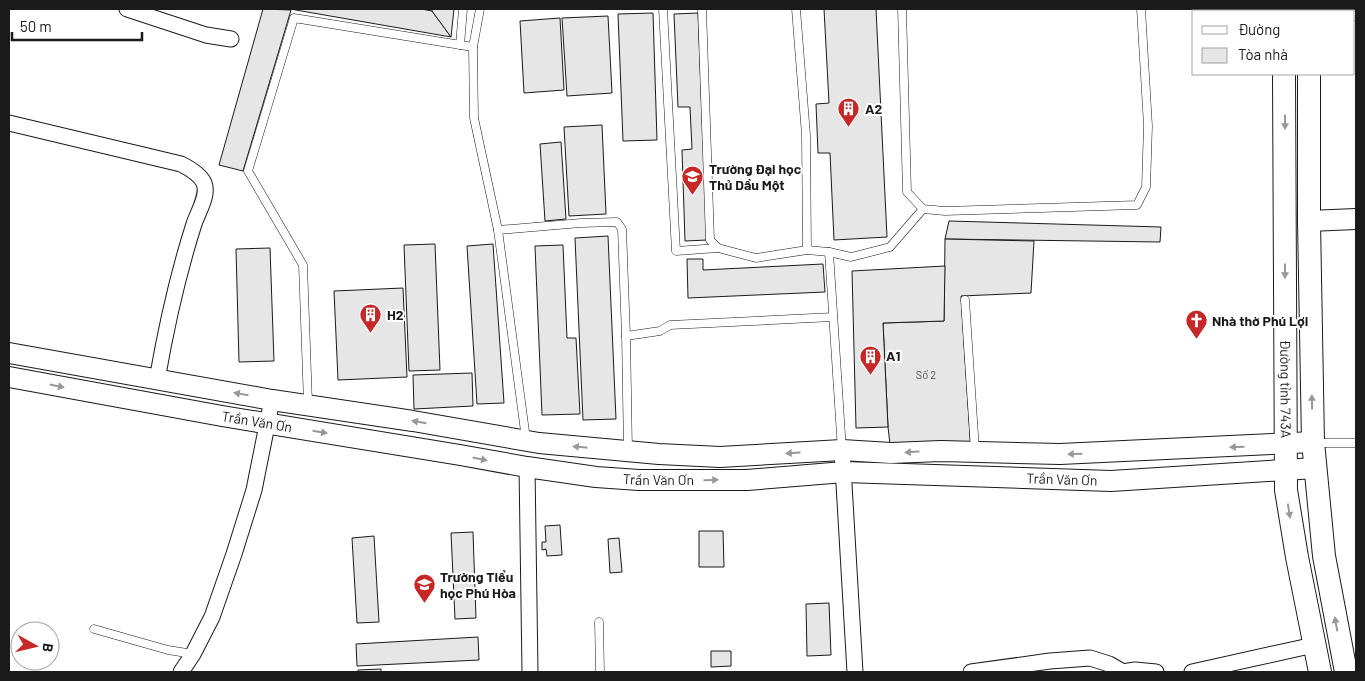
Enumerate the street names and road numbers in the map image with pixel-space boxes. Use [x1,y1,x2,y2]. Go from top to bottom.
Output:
street label: Đường tỉnh 743A [1277,340,1295,439]
street label: Trần Văn Ơn [221,407,294,435]
street label: Trần Văn Ơn [1026,469,1098,489]
street label: Trần Văn Ơn [622,470,694,488]

